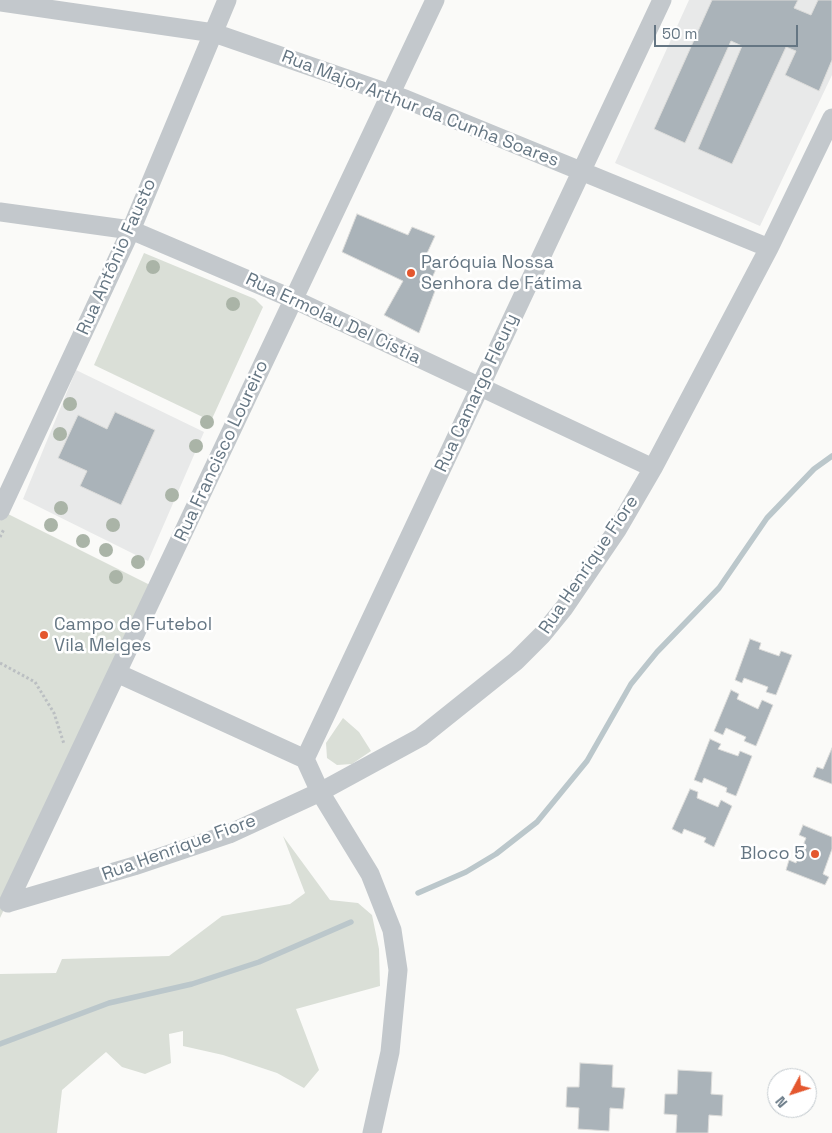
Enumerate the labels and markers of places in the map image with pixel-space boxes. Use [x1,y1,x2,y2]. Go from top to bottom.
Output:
place label: Paróquia Nossa Senhora de Fátima [421,252,582,294]
marker: Paróquia Nossa Senhora de Fátima [405,267,417,279]
place label: Campo de Futebol Vila Melges [54,614,212,656]
marker: Campo de Futebol Vila Melges [38,629,50,641]
place label: Bloco 5 [740,843,805,865]
marker: Bloco 5 [809,848,821,860]

